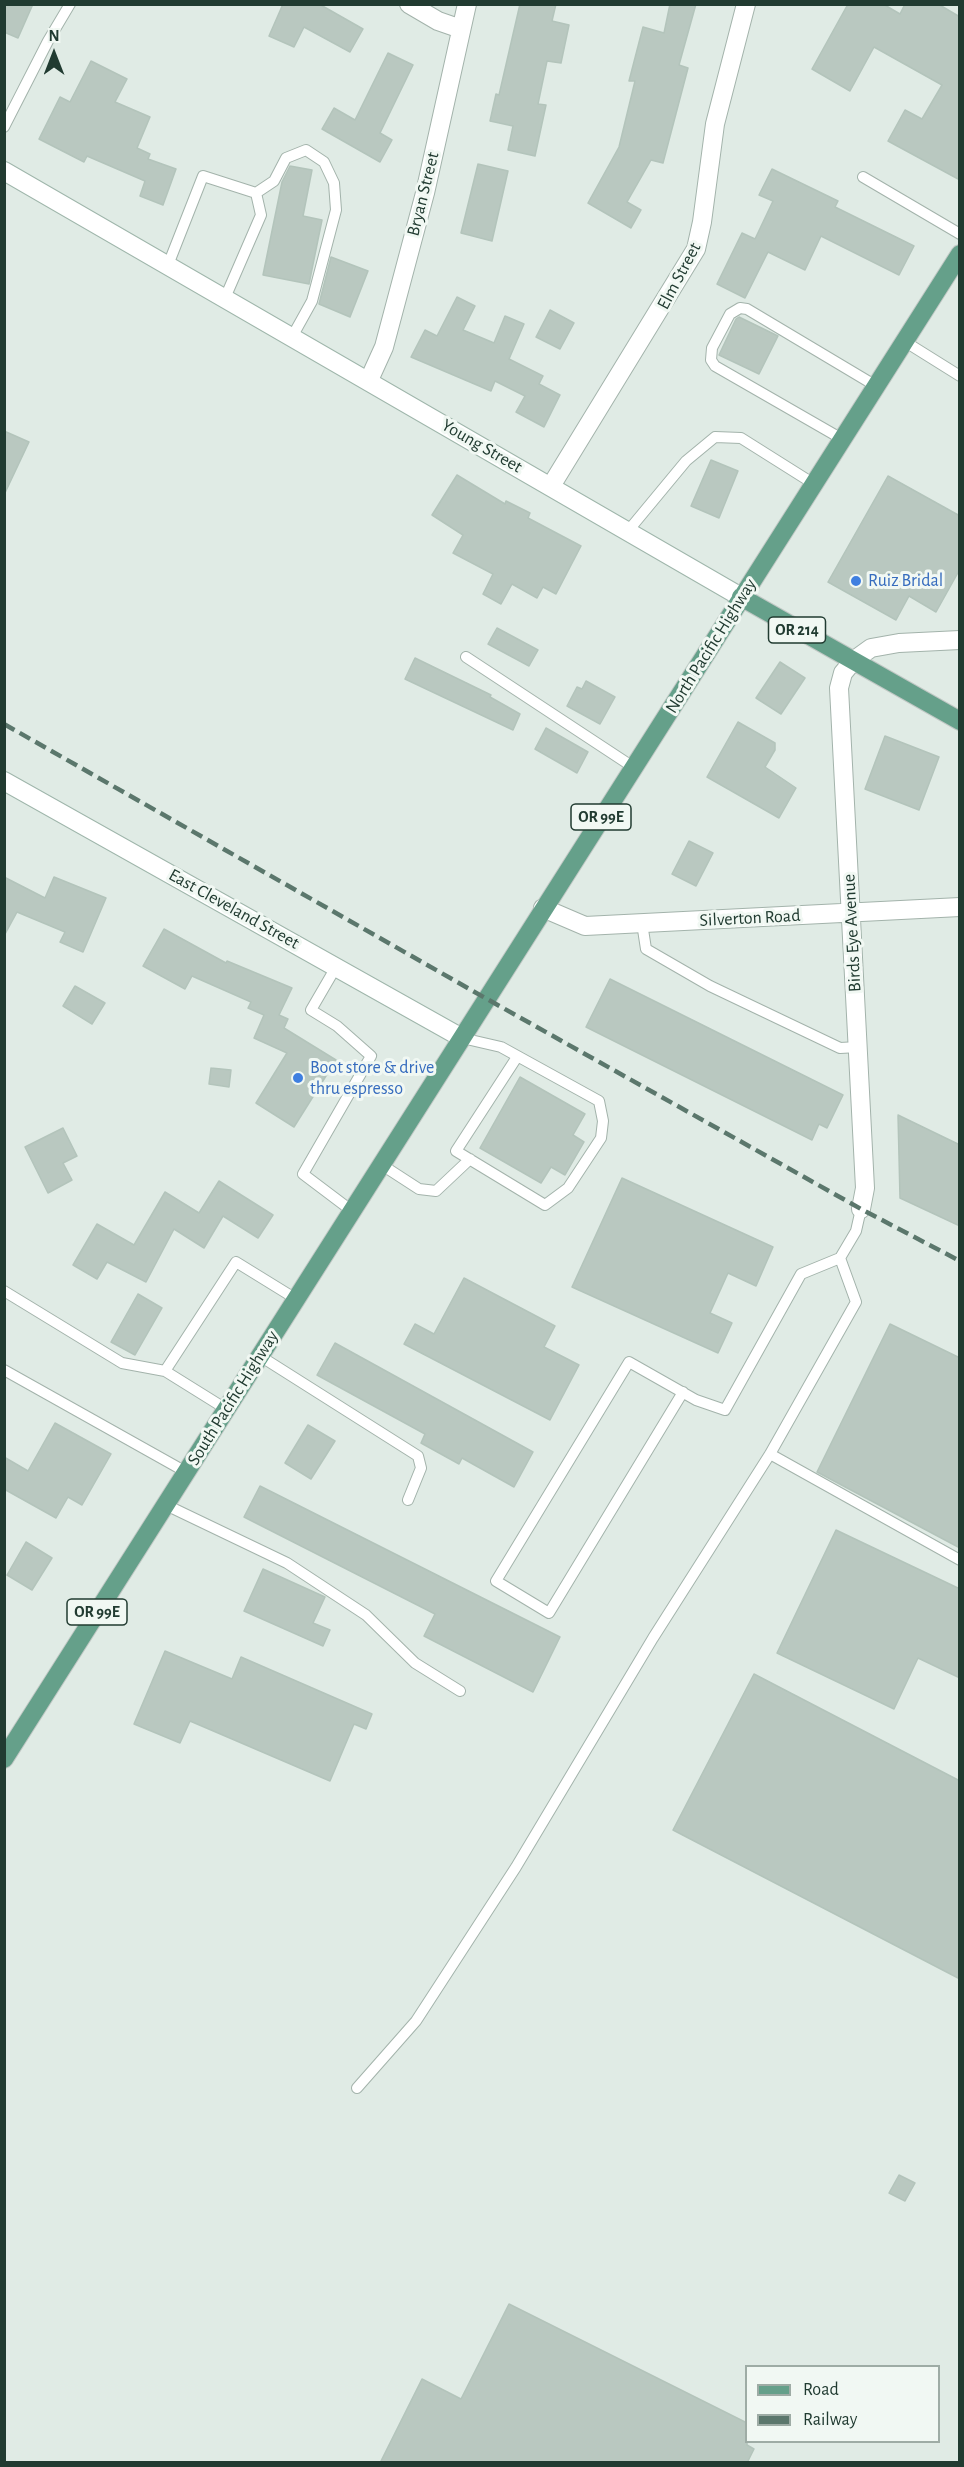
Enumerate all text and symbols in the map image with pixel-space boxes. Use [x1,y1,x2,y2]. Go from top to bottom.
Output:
north arrow [24,24,84,84]
text: N [48,28,60,44]
street label: Bryan Street [402,150,444,238]
street label: Elm Street [652,239,706,313]
street label: Young Street [438,414,526,478]
place label: Ruiz Bridal [868,570,943,592]
marker: Ruiz Bridal [849,574,863,588]
street label: North Pacific Highway [661,575,761,717]
road number: OR 214 [768,617,826,643]
road number: OR 99E [571,804,631,830]
street label: East Cleveland Street [165,864,303,954]
street label: Birds Eye Avenue [838,873,866,993]
street label: Silverton Road [699,905,801,931]
place label: Boot store & drive thru espresso [310,1057,434,1100]
marker: Boot store & drive thru espresso [291,1071,305,1085]
street label: South Pacific Highway [183,1327,283,1469]
road number: OR 99E [67,1599,127,1625]
legend [745,2365,940,2443]
text: Road [803,2381,839,2399]
text: Railway [803,2411,857,2429]

